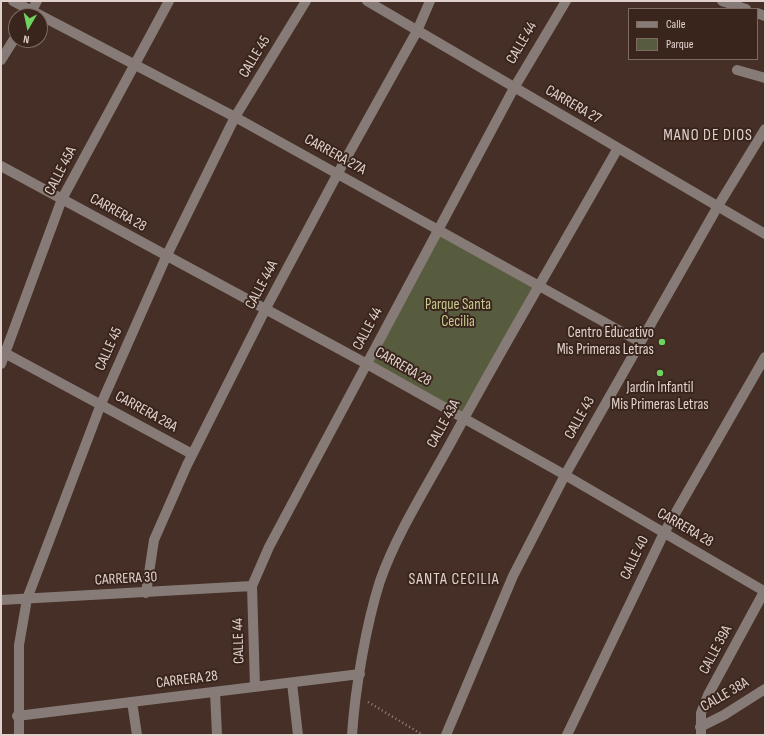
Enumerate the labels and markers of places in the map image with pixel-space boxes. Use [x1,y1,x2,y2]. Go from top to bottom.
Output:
place label: Centro Educativo Mis Primeras Letras [557,324,654,359]
marker: Centro Educativo Mis Primeras Letras [657,337,667,347]
marker: Jardín Infantil Mis Primeras Letras [655,368,665,378]
place label: Jardín Infantil Mis Primeras Letras [611,379,709,414]

